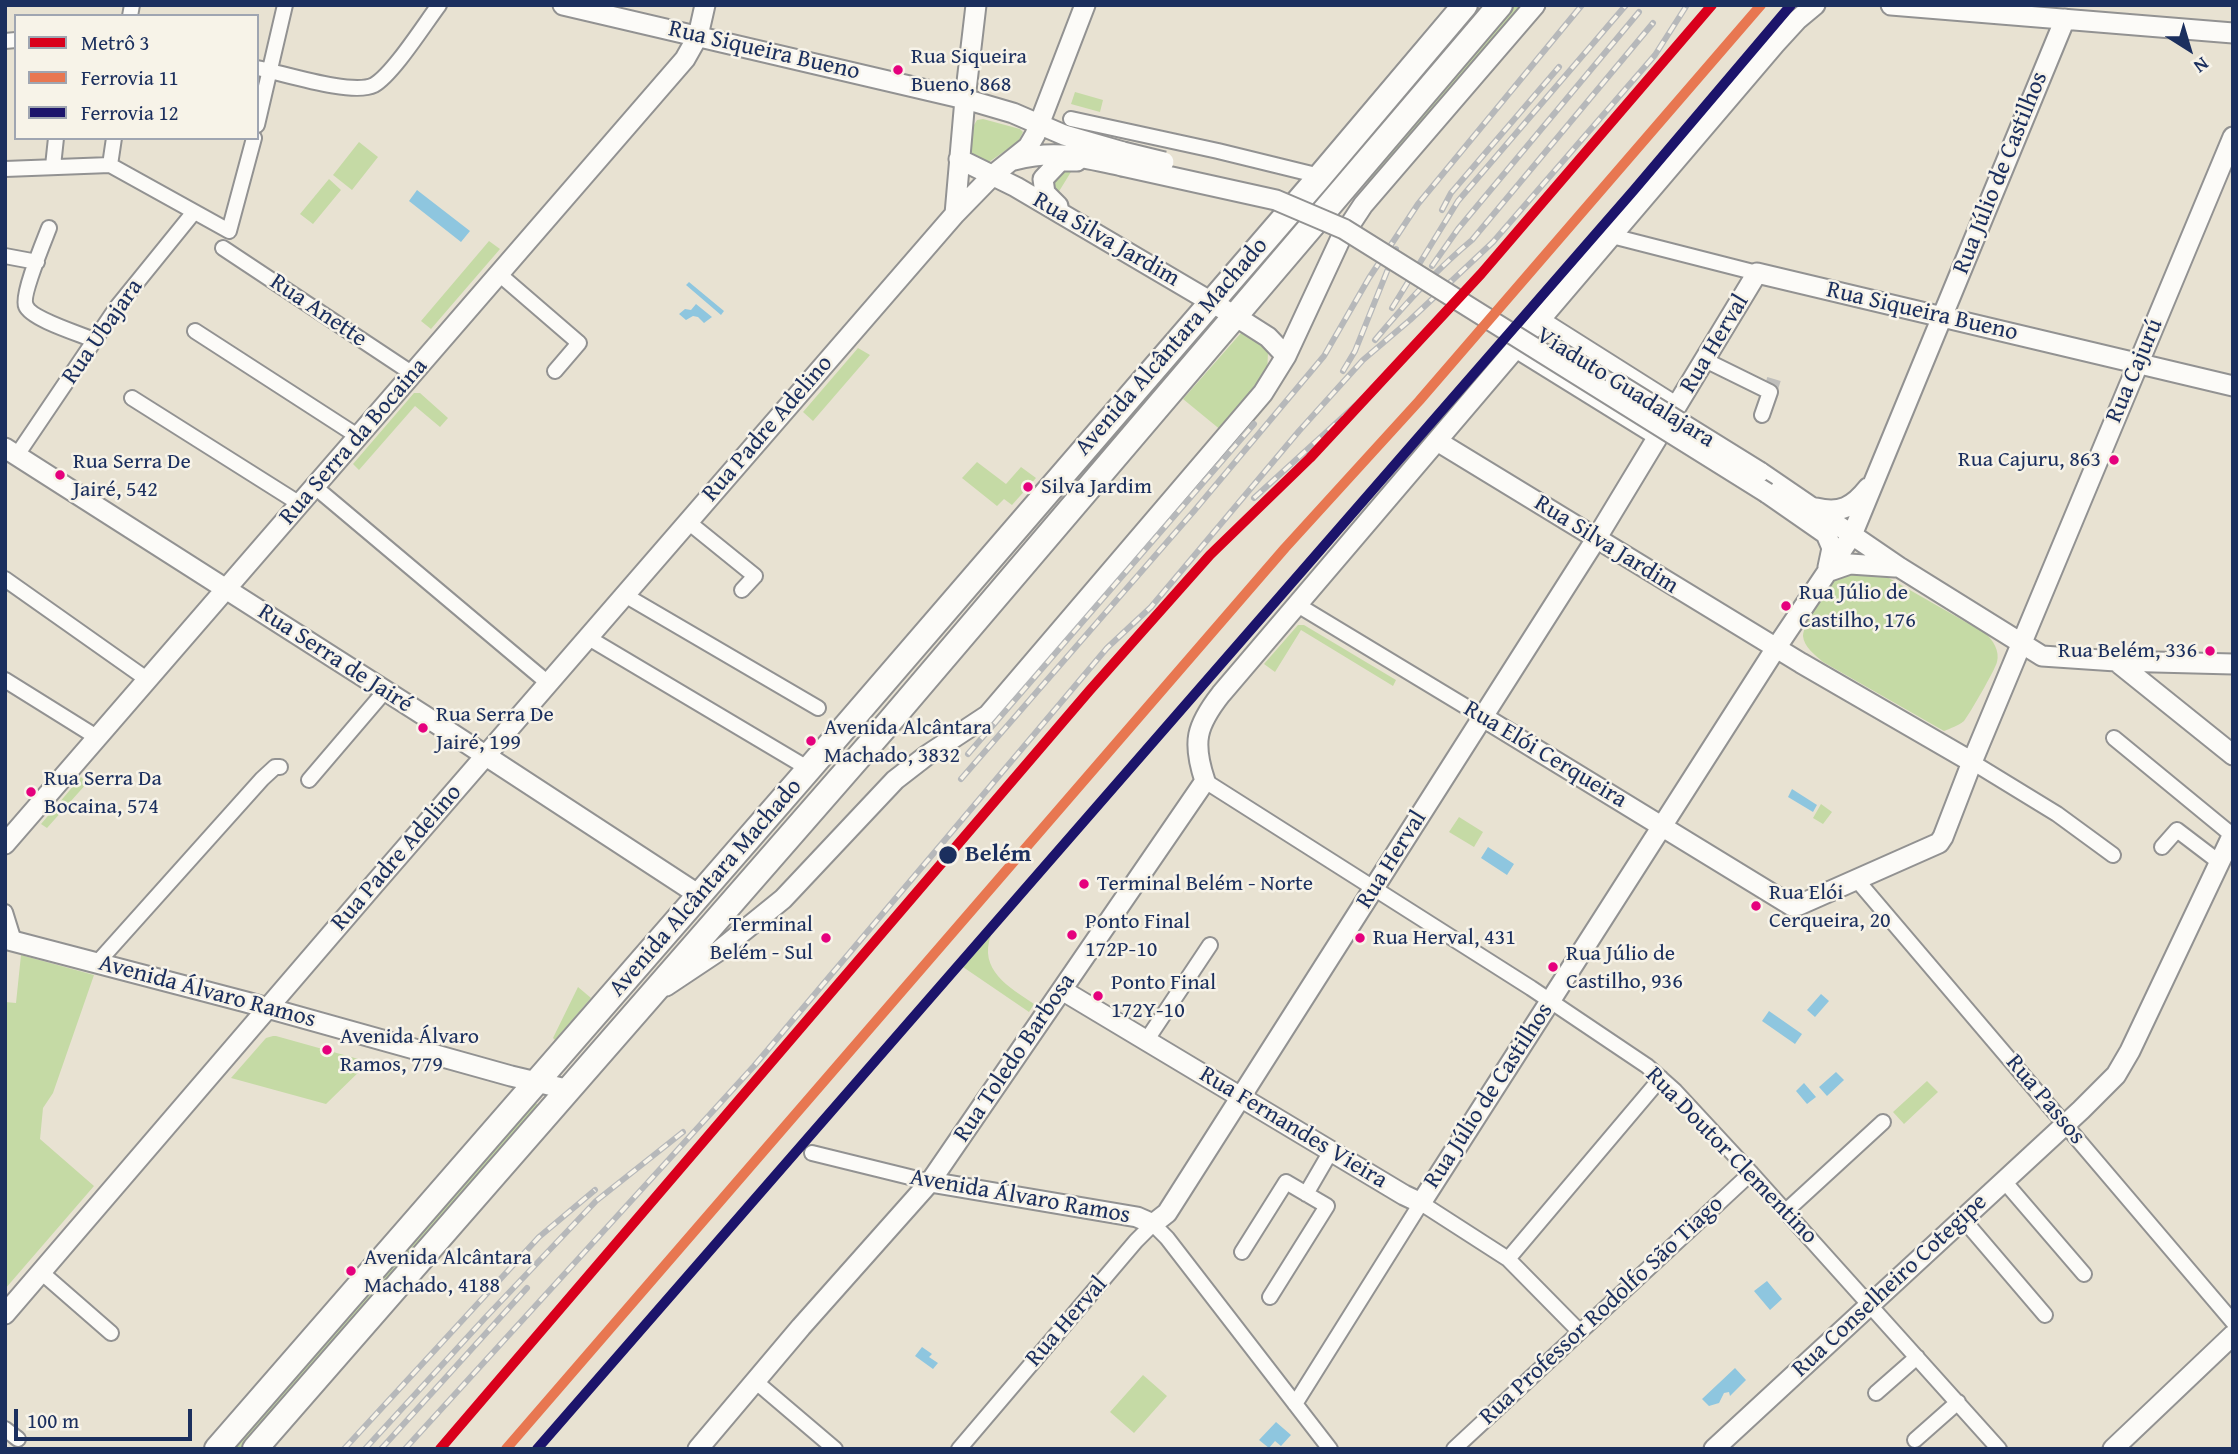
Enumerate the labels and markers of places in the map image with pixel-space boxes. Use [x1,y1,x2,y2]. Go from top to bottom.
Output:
place label: Rua Siqueira Bueno, 868 [911,44,1027,96]
marker: Rua Siqueira Bueno, 868 [891,63,905,77]
place label: Rua Cajuru, 863 [1958,447,2101,473]
place label: Rua Serra De Jairé, 542 [73,449,191,500]
marker: Rua Cajuru, 863 [2107,453,2121,467]
marker: Rua Serra De Jairé, 542 [53,468,67,482]
place label: Silva Jardim [1041,474,1152,500]
marker: Silva Jardim [1021,480,1035,494]
place label: Rua Júlio de Castilho, 176 [1799,580,1916,632]
marker: Rua Júlio de Castilho, 176 [1779,599,1793,613]
place label: Rua Belém, 336 [2058,638,2197,664]
marker: Rua Belém, 336 [2203,644,2217,658]
place label: Rua Serra De Jairé, 199 [436,702,554,754]
place label: Avenida Alcântara Machado, 3832 [824,715,992,766]
marker: Rua Serra De Jairé, 199 [416,721,430,735]
marker: Avenida Alcântara Machado, 3832 [804,734,818,748]
place label: Rua Serra Da Bocaina, 574 [44,766,162,818]
marker: Rua Serra Da Bocaina, 574 [24,785,38,799]
place label: Belém [965,841,1031,869]
marker: Belém [937,844,959,866]
place label: Terminal Belém - Norte [1097,871,1313,897]
marker: Terminal Belém - Norte [1077,877,1091,891]
place label: Rua Elói Cerqueira, 20 [1769,880,1891,931]
marker: Rua Elói Cerqueira, 20 [1749,899,1763,913]
place label: Ponto Final 172P-10 [1085,909,1190,960]
place label: Terminal Belém - Sul [710,912,813,964]
place label: Rua Herval, 431 [1373,925,1516,951]
marker: Ponto Final 172P-10 [1065,928,1079,942]
marker: Terminal Belém - Sul [819,931,833,945]
marker: Rua Herval, 431 [1353,931,1367,945]
place label: Rua Júlio de Castilho, 936 [1566,941,1683,992]
marker: Rua Júlio de Castilho, 936 [1546,960,1560,974]
place label: Ponto Final 172Y-10 [1111,970,1216,1021]
marker: Ponto Final 172Y-10 [1091,989,1105,1003]
place label: Avenida Álvaro Ramos, 779 [340,1024,479,1076]
marker: Avenida Álvaro Ramos, 779 [320,1043,334,1057]
place label: Avenida Alcântara Machado, 4188 [364,1245,532,1296]
marker: Avenida Alcântara Machado, 4188 [344,1264,358,1278]

